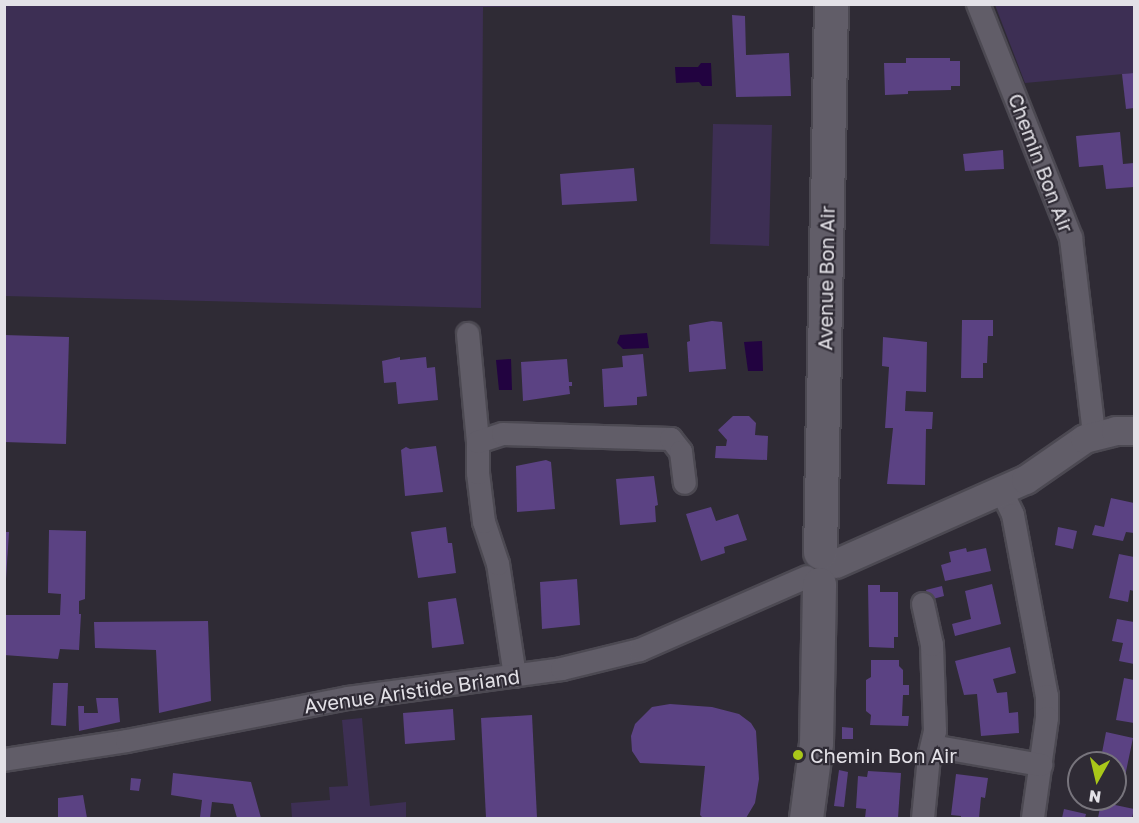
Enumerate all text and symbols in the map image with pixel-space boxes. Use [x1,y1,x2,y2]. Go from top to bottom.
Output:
street label: Chemin Bon Air [1003,90,1079,236]
street label: Avenue Bon Air [813,205,839,351]
street label: Avenue Aristide Briand [303,664,521,718]
place label: Chemin Bon Air [810,743,957,767]
marker: Chemin Bon Air [791,748,805,762]
north arrow [1067,751,1127,811]
text: N [1087,786,1102,808]

